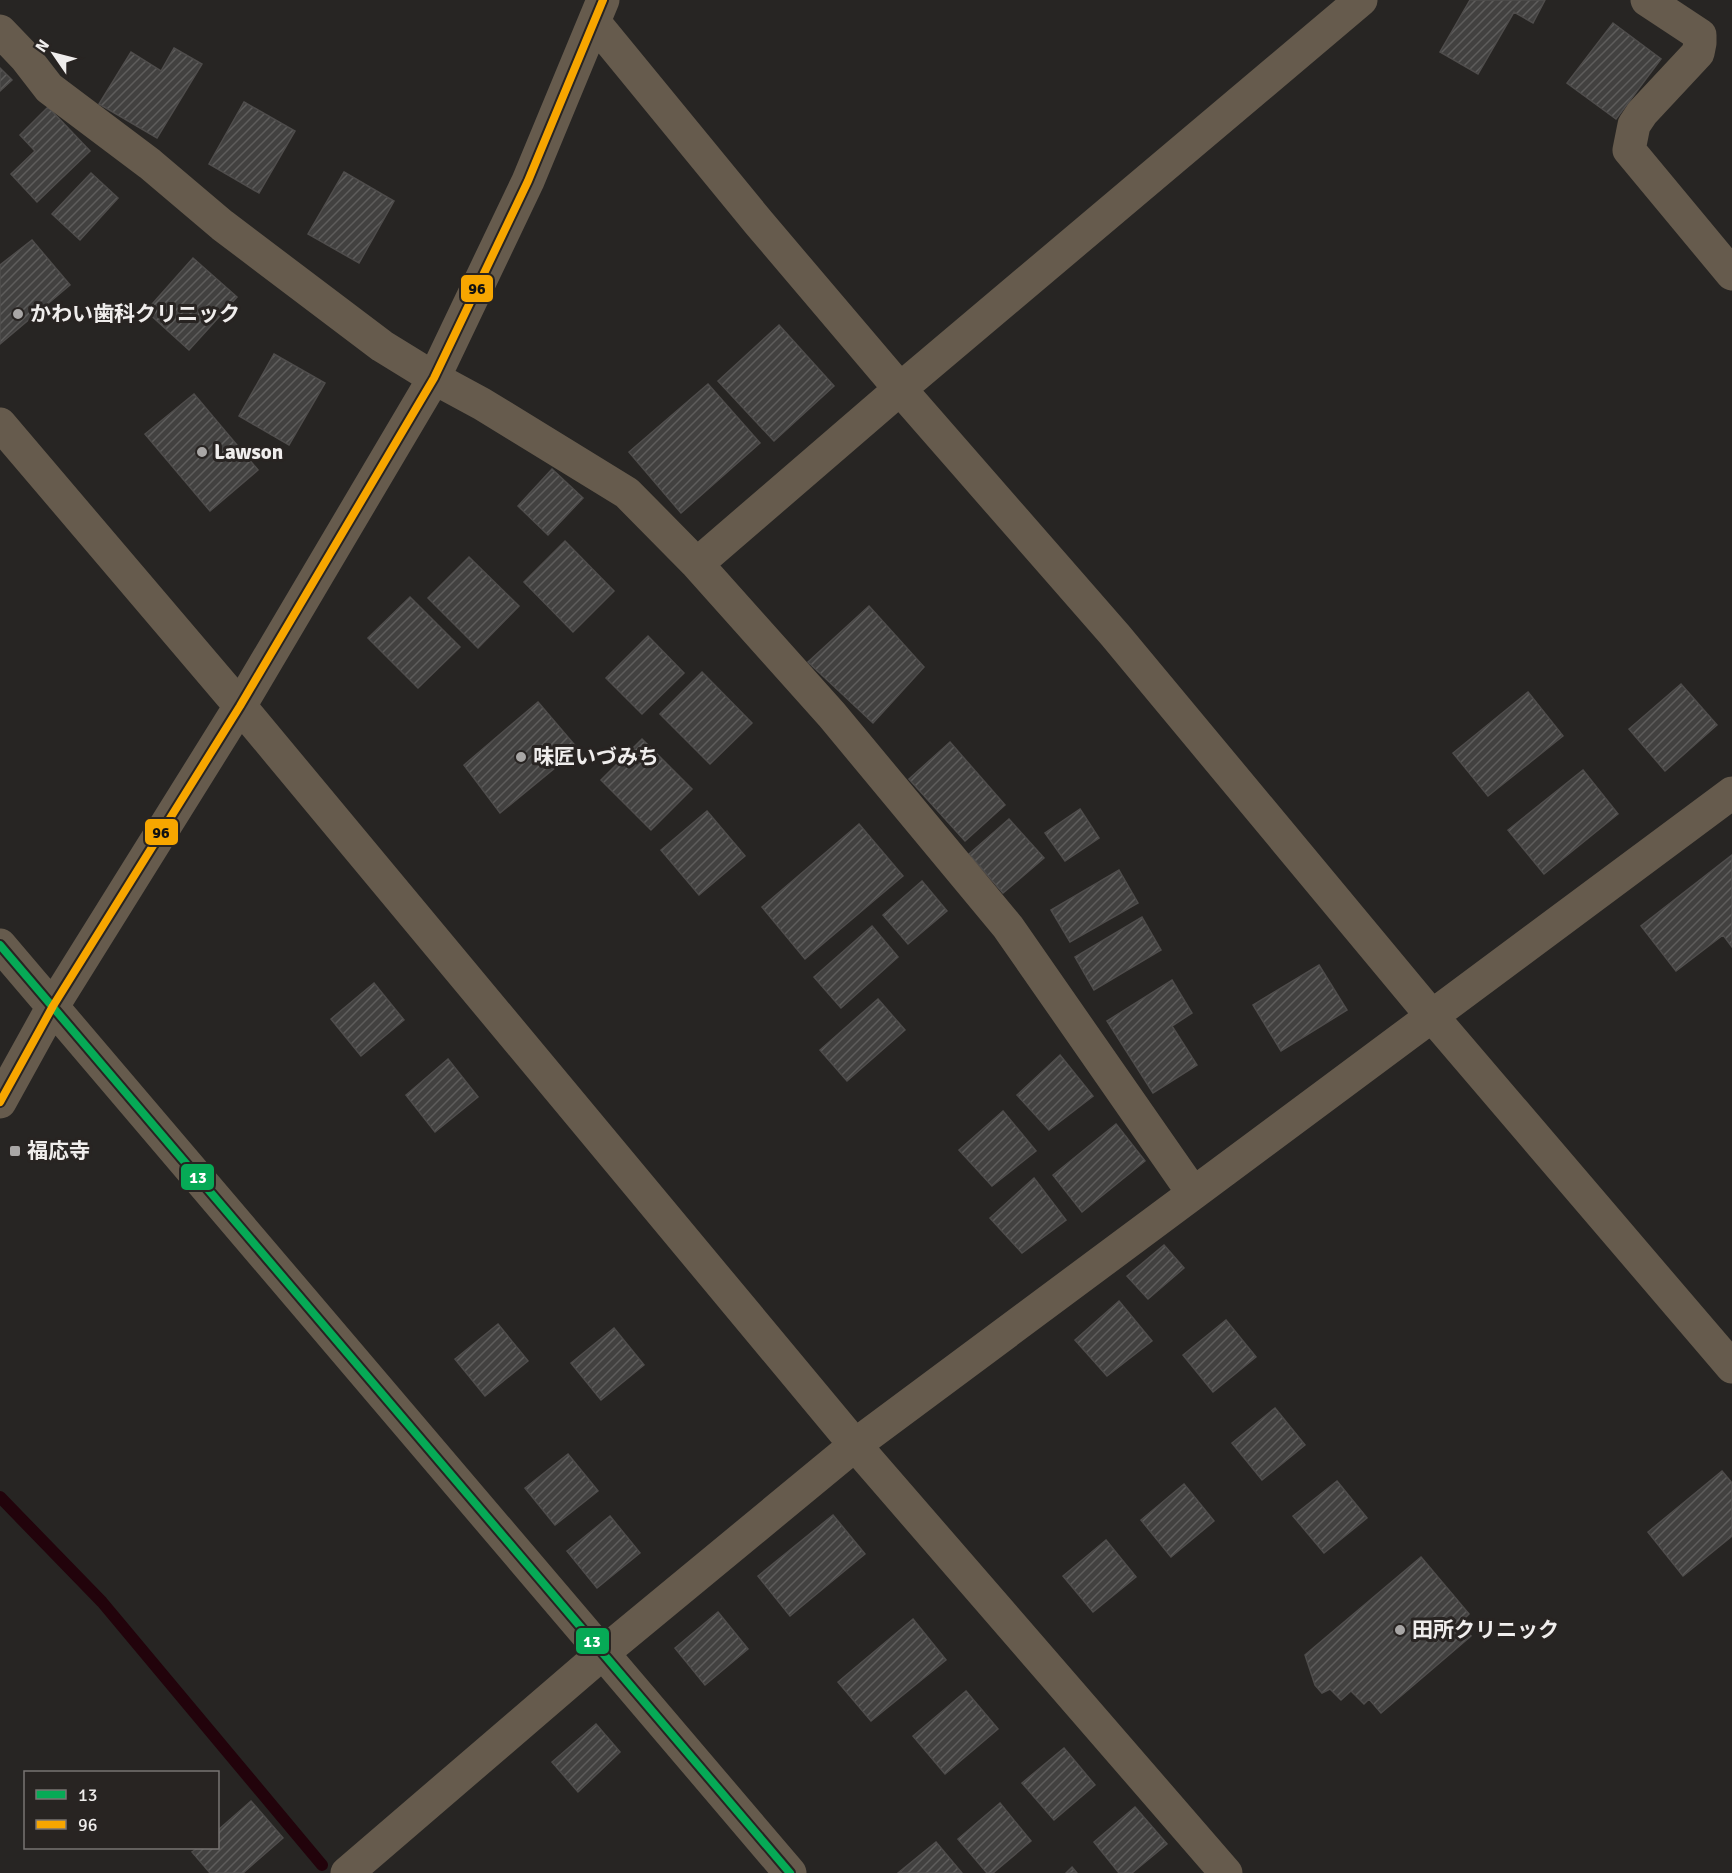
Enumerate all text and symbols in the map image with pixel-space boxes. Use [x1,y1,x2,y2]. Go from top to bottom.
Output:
north arrow [24,24,84,84]
text: N [31,36,54,56]
line badge: 96 [460,274,494,303]
text: 96 [468,279,486,299]
place label: かわい歯科クリニック [30,301,240,327]
marker: かわい歯科クリニック [11,307,25,321]
place label: Lawson [214,439,283,465]
marker: Lawson [195,445,209,459]
place label: 味匠いづみち [533,744,659,770]
marker: 味匠いづみち [514,750,528,764]
line badge: 96 [144,818,179,846]
text: 96 [152,823,170,843]
place label: 福応寺 [27,1138,90,1164]
marker: 福応寺 [8,1144,22,1158]
line badge: 13 [180,1163,215,1191]
text: 13 [189,1168,207,1188]
place label: 田所クリニック [1412,1617,1559,1643]
marker: 田所クリニック [1393,1623,1407,1637]
line badge: 13 [575,1627,610,1655]
text: 13 [583,1632,601,1652]
legend [24,1771,219,1849]
text: 13 [78,1784,97,1806]
text: 96 [78,1814,97,1836]

